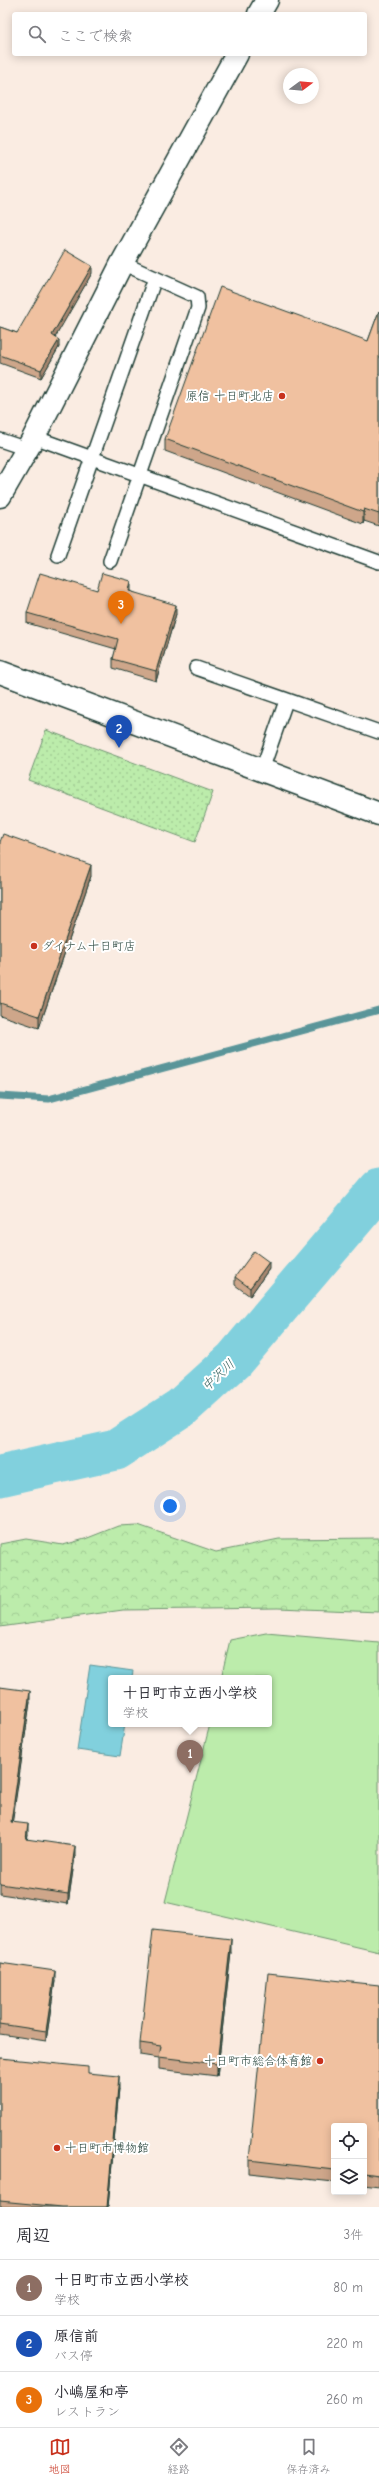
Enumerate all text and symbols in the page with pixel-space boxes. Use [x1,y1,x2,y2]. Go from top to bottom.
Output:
search box [12,12,367,56]
icon: search [26,23,48,45]
text: ここで検索 [58,27,133,45]
north arrow [283,68,319,104]
place label: 原信 十日町北店 [186,389,274,403]
marker: 原信 十日町北店 [277,391,287,401]
pin: 3 [108,591,134,624]
pin: 2 [106,715,132,748]
place label: ダイナム十日町店 [42,939,136,953]
marker: ダイナム十日町店 [29,941,39,951]
water label: 中沢川 [199,1356,237,1394]
your location [160,1496,180,1516]
popup [108,1675,272,1727]
text: 十日町市立西小学校 [122,1684,258,1702]
text: 学校 [122,1705,149,1720]
pin: 1 [177,1740,203,1773]
place label: 十日町市総合体育館 [204,2054,312,2068]
marker: 十日町市総合体育館 [315,2056,325,2066]
map controls [331,2123,367,2195]
button: locate [331,2123,367,2159]
place label: 十日町市博物館 [65,2141,149,2155]
marker: 十日町市博物館 [52,2143,62,2153]
button: layers [331,2159,367,2195]
text: 周辺 [16,2226,50,2245]
text: 3件 [343,2227,363,2242]
text: 十日町市立西小学校 [54,2271,189,2289]
text: 1 [26,2280,32,2295]
text: 80 m [333,2280,363,2295]
text: 学校 [54,2292,80,2307]
text: 原信前 [54,2327,99,2345]
text: 2 [26,2336,32,2351]
text: 220 m [326,2336,363,2351]
text: バス停 [54,2348,93,2363]
text: 小嶋屋和亭 [54,2383,129,2401]
text: 3 [26,2392,32,2407]
text: 260 m [326,2392,363,2407]
text: レストラン [54,2404,120,2419]
tab: 地図 [49,2436,71,2476]
tab: 経路 [168,2436,190,2476]
tab: 保存済み [287,2436,331,2476]

